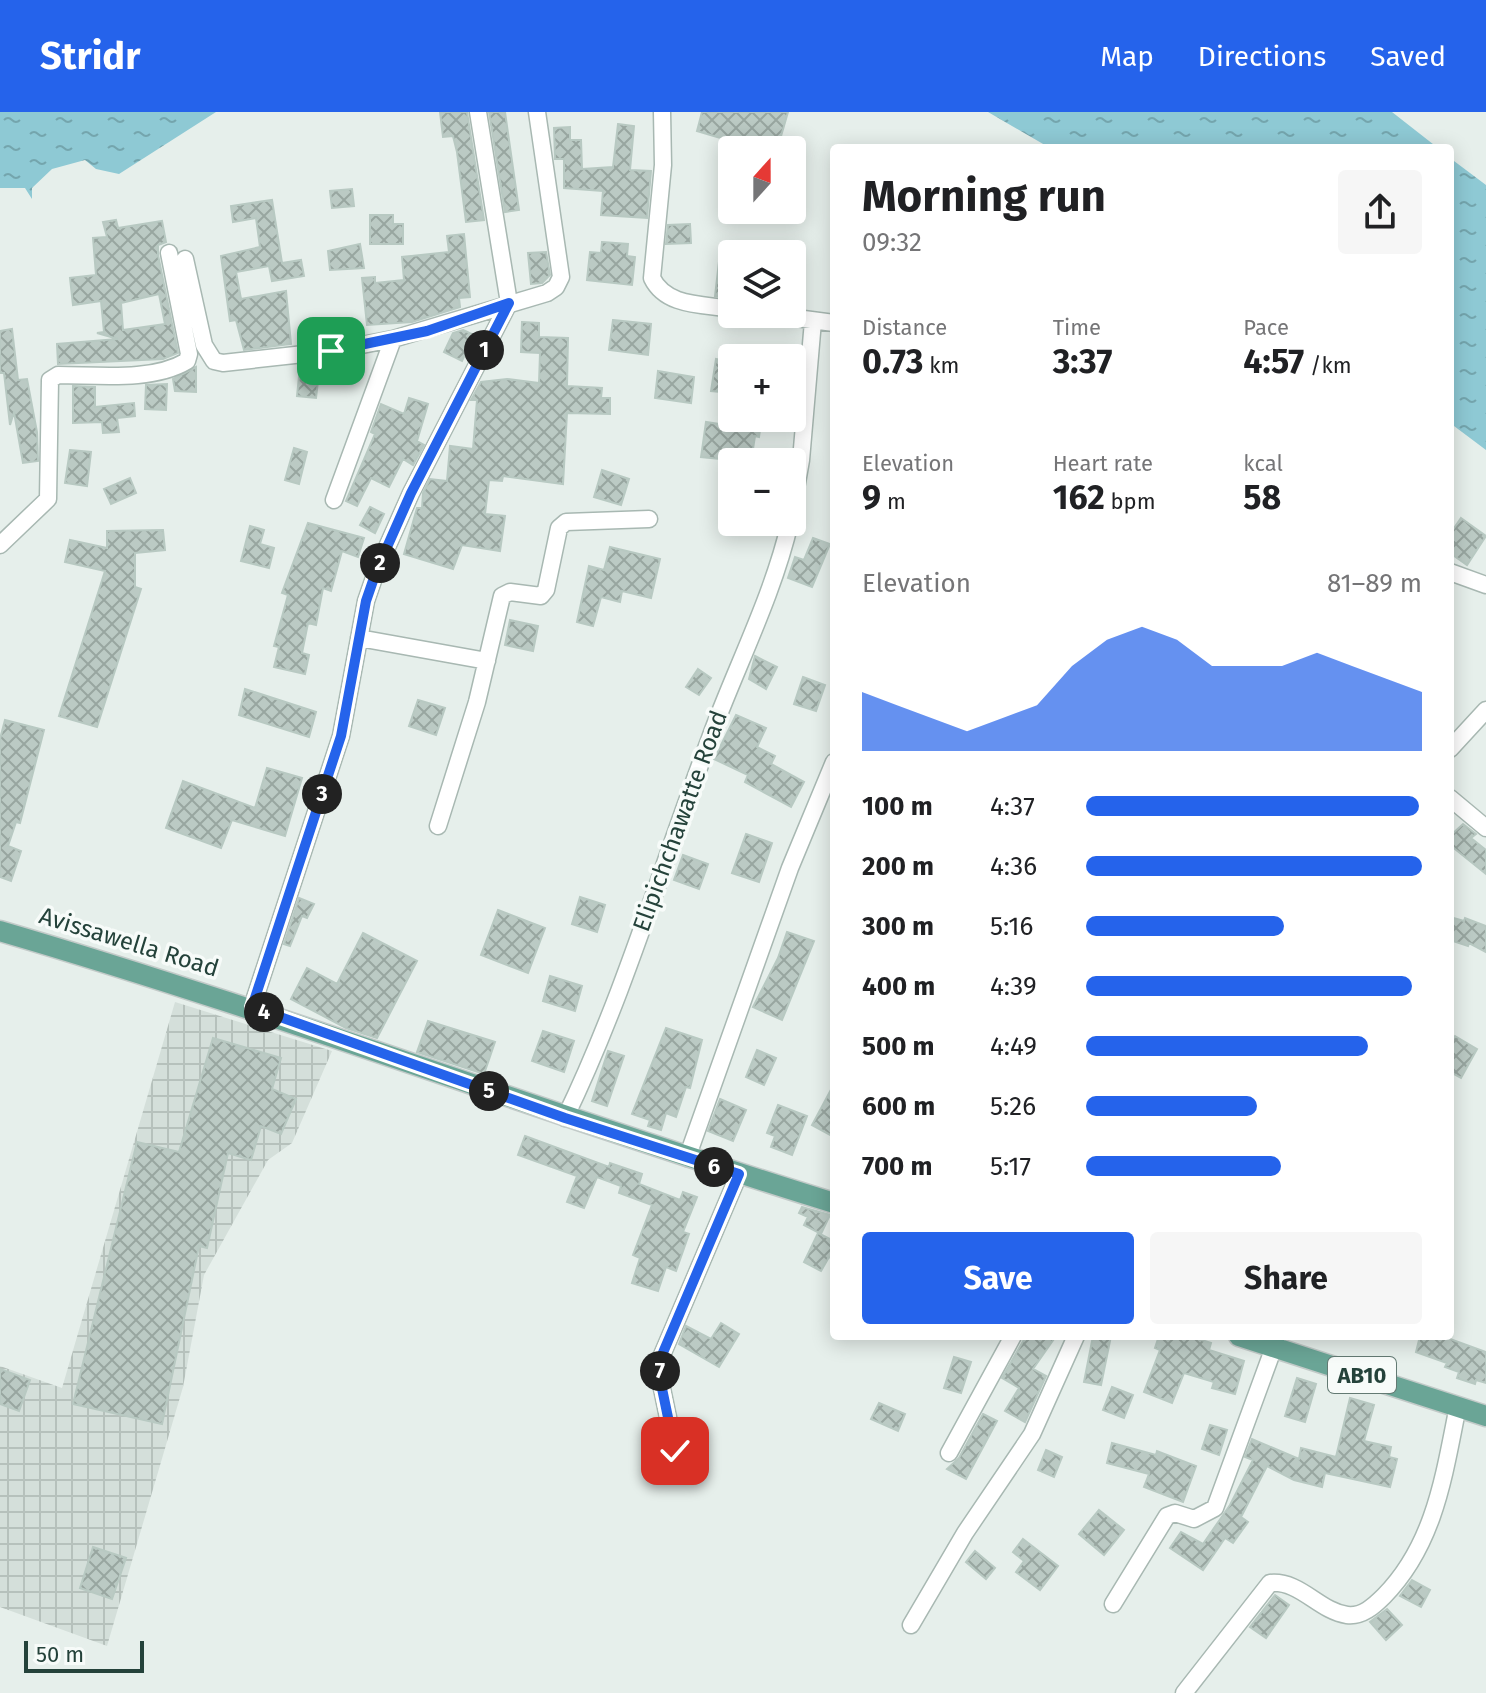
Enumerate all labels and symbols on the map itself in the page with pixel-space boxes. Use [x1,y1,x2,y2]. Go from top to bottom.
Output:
north arrow [718,136,806,224]
pin [297,317,365,385]
pin: 1 [464,330,504,370]
pin: 2 [360,543,400,583]
street label: Elipichchawatte Road [627,707,733,935]
pin: 3 [302,774,342,814]
street label: Avissawella Road [36,901,222,983]
pin: 4 [244,992,284,1032]
pin: 5 [469,1071,509,1111]
pin: 6 [694,1147,734,1187]
pin: 7 [640,1351,680,1391]
road number: AB10 [1328,1357,1396,1393]
pin [641,1417,709,1485]
scale bar [24,1637,144,1673]

